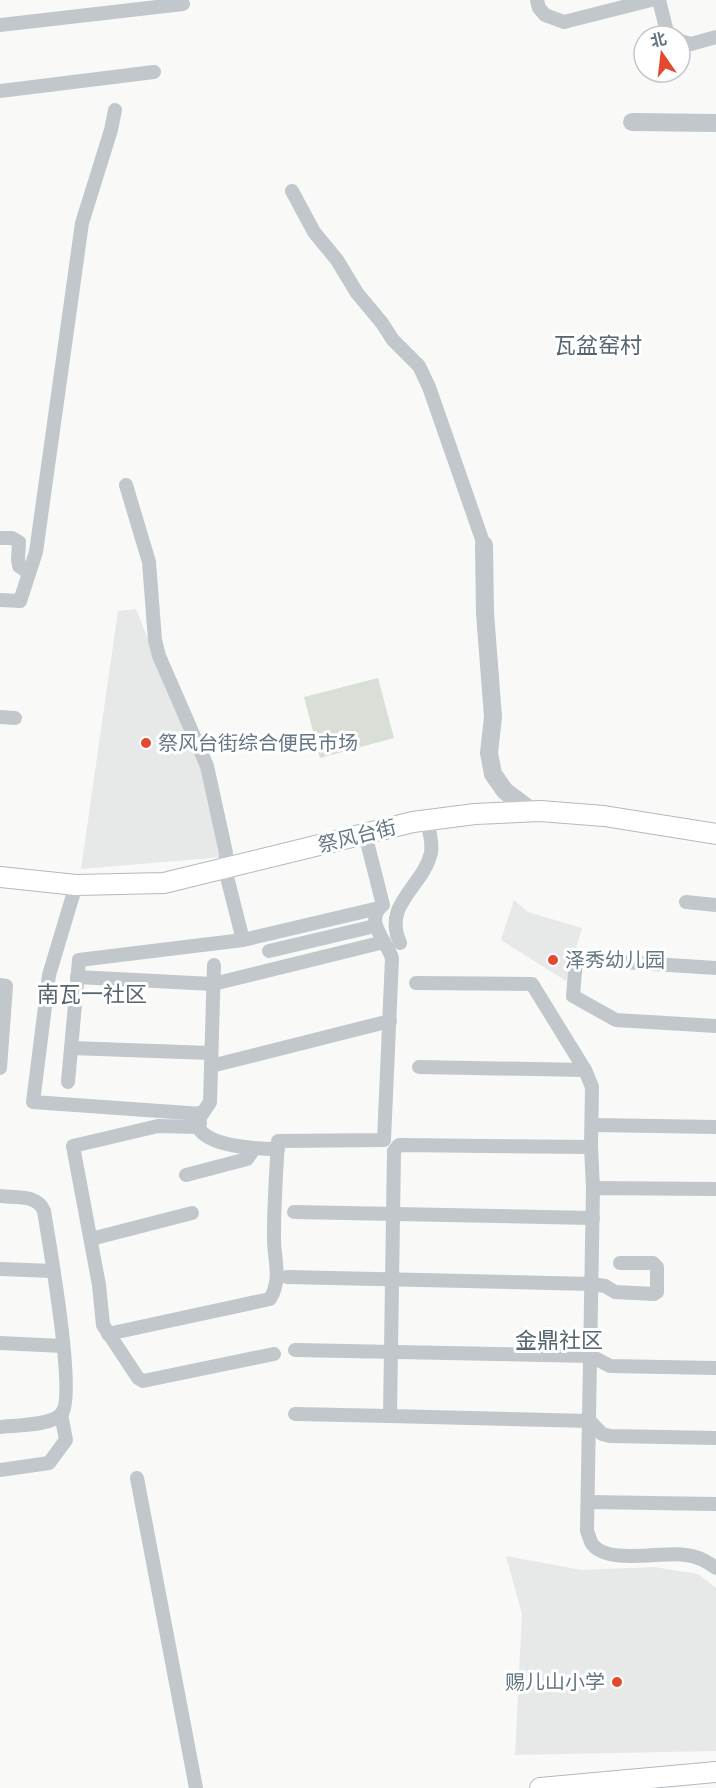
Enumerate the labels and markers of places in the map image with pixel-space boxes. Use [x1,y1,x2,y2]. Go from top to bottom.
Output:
place label: 祭风台街综合便民市场 [158,732,358,756]
marker: 祭风台街综合便民市场 [139,736,153,750]
place label: 泽秀幼儿园 [565,949,665,973]
marker: 泽秀幼儿园 [546,953,560,967]
place label: 赐儿山小学 [505,1671,605,1695]
marker: 赐儿山小学 [610,1675,624,1689]

